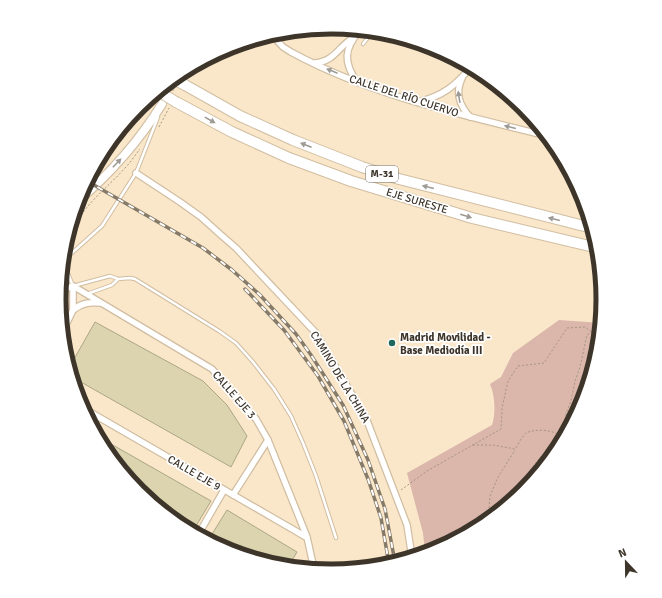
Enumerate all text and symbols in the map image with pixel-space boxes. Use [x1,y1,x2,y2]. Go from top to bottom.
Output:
one-way arrow [326,68,338,74]
street label: CALLE DEL RÍO CUERVO [348,71,461,120]
one-way arrow [456,91,462,104]
one-way arrow [204,117,216,124]
one-way arrow [503,124,515,130]
one-way arrow [299,141,311,147]
one-way arrow [112,158,122,168]
road number: M-31 [366,166,398,182]
one-way arrow [422,184,434,190]
street label: EJE SURESTE [385,185,449,217]
one-way arrow [460,213,472,219]
one-way arrow [548,216,560,222]
street label: CAMINO DE LA CHINA [307,329,373,425]
place label: Madrid Movilidad - Base Mediodía III [400,331,491,357]
marker: Madrid Movilidad - Base Mediodía III [387,338,397,348]
street label: CALLE EJE 3 [210,368,258,422]
street label: CALLE EJE 9 [165,453,223,493]
north arrow [606,542,646,582]
text: N [616,546,628,561]

